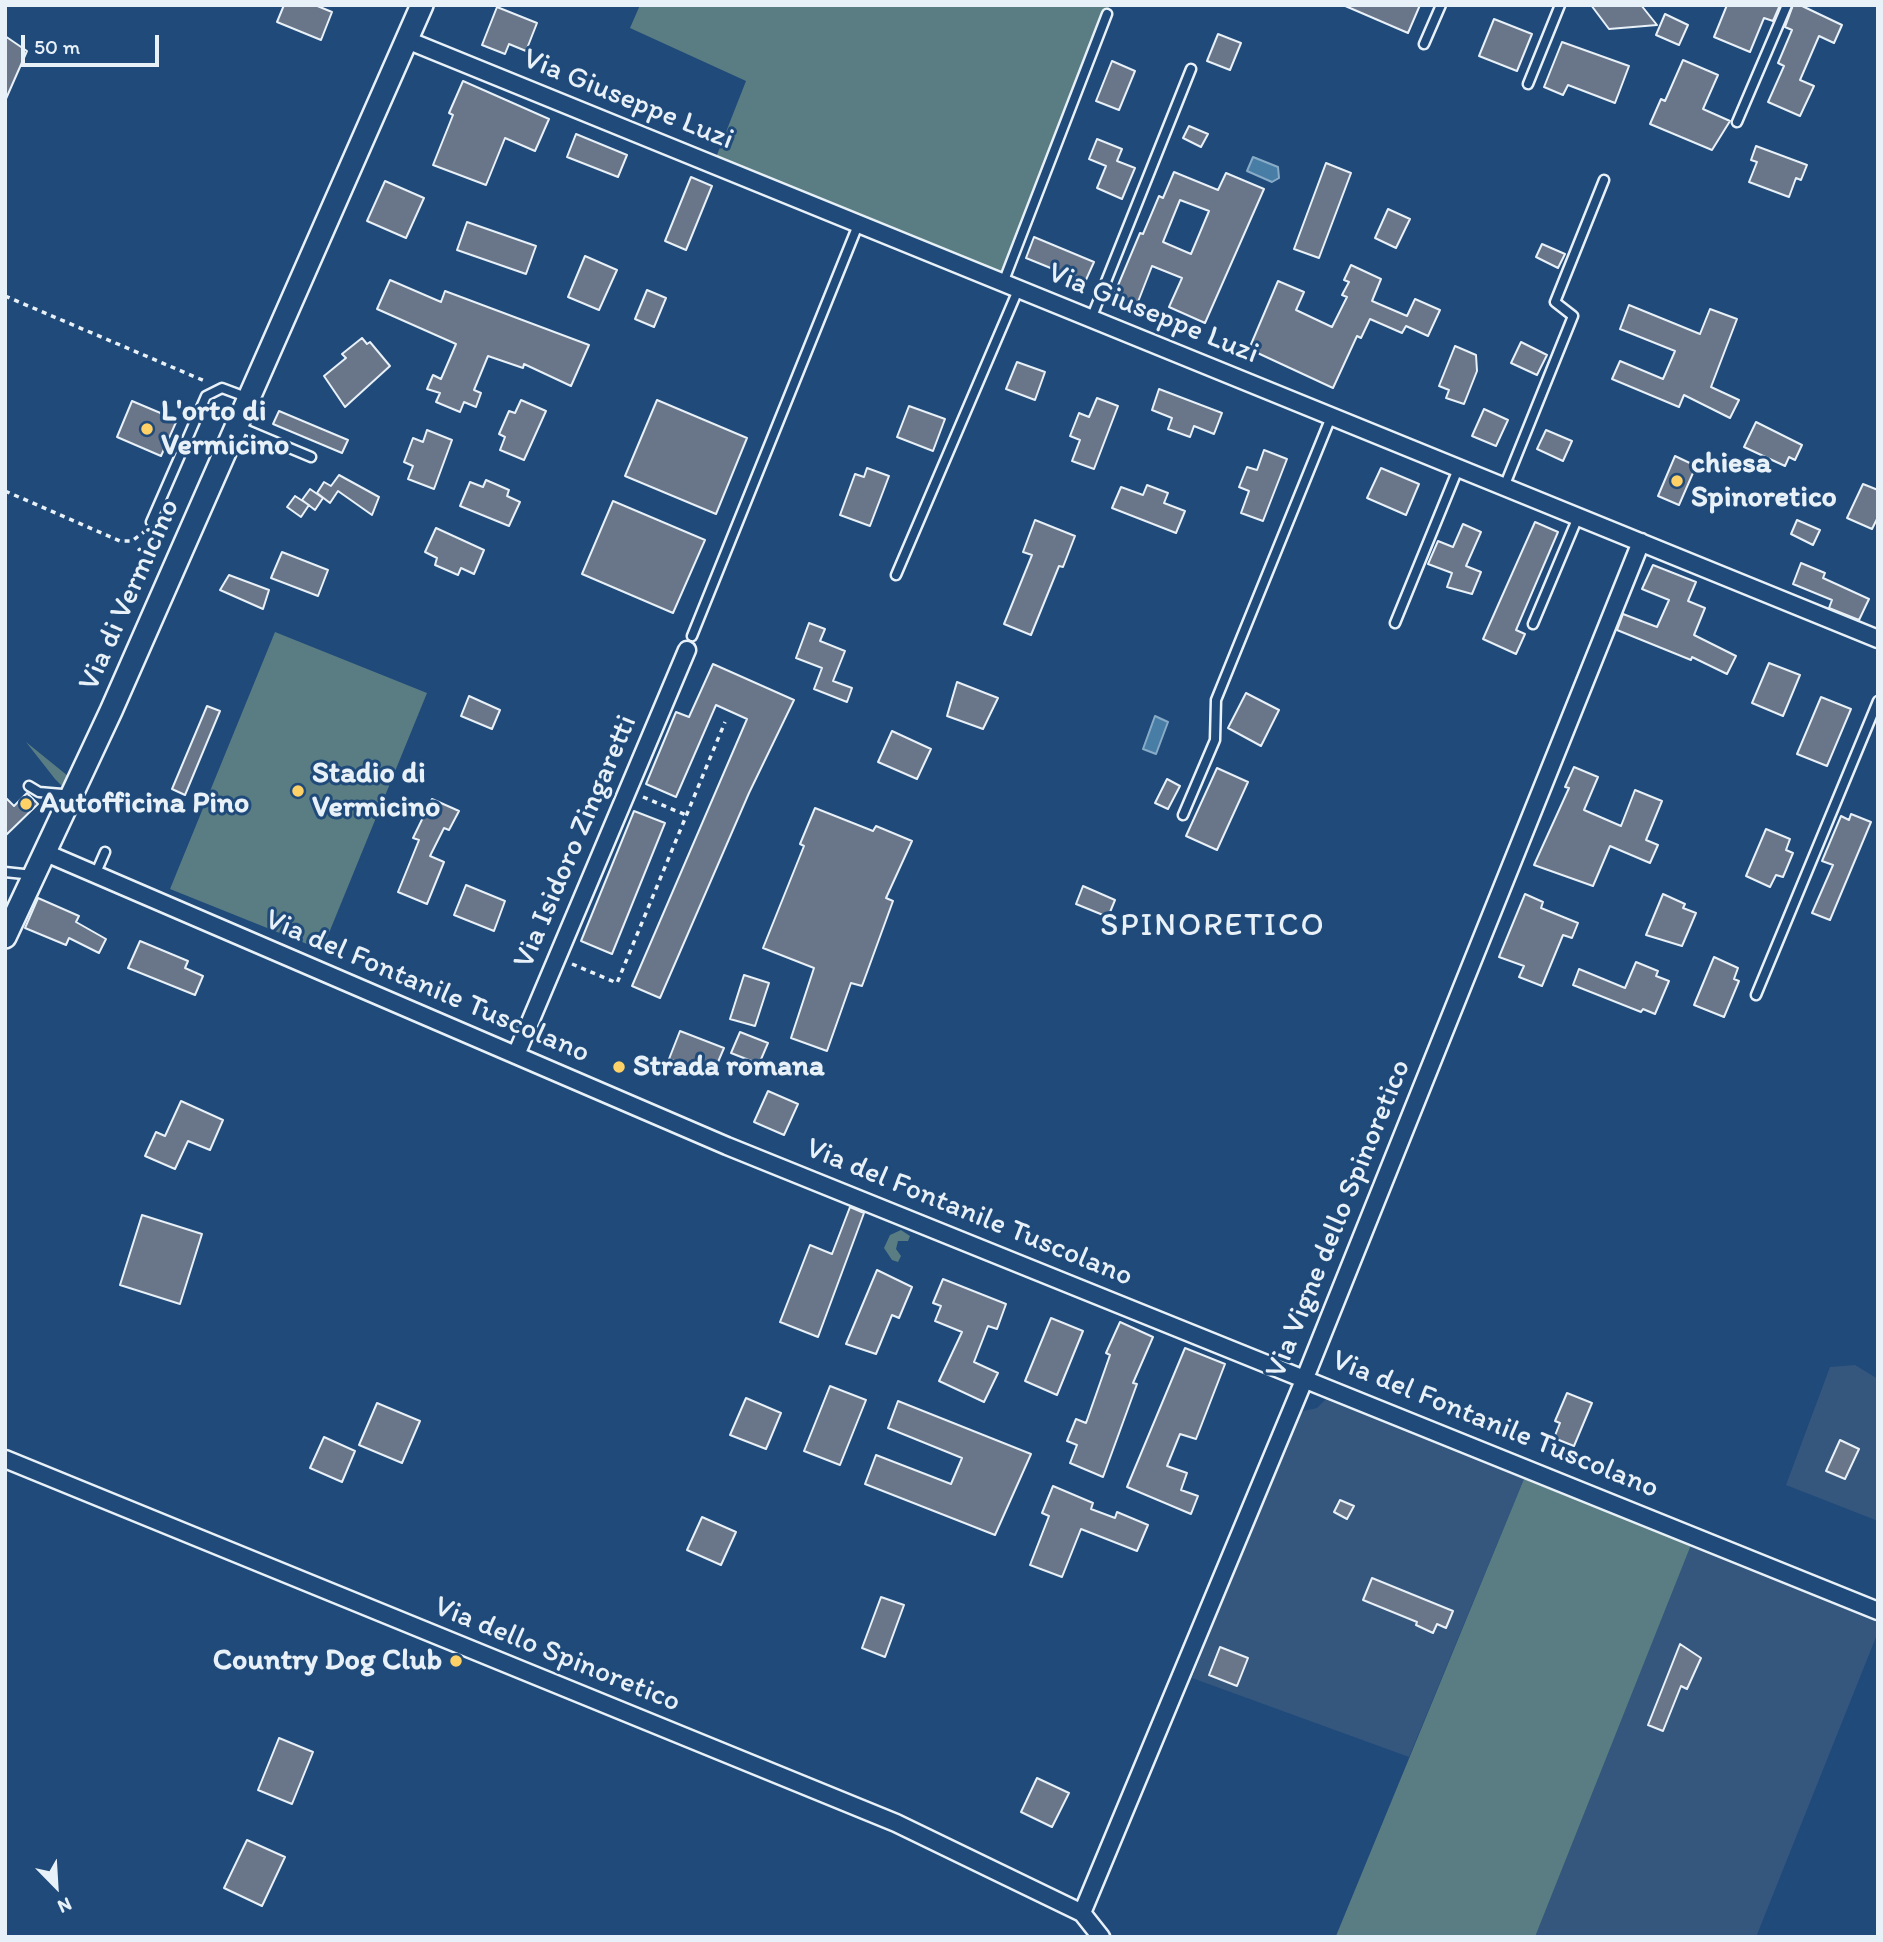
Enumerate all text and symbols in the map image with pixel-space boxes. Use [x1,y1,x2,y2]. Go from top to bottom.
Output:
scale bar [24,21,163,65]
text: 50 m [34,34,80,59]
street label: Via Giuseppe Luzi [517,41,739,159]
street label: Via Giuseppe Luzi [1042,255,1264,373]
place label: L'orto di Vermicino [161,394,289,464]
marker: L'orto di Vermicino [139,421,155,437]
place label: chiesa Spinoretico [1691,446,1837,516]
marker: chiesa Spinoretico [1669,473,1685,489]
street label: Via di Vermicino [72,493,188,697]
street label: Via Isidoro Zingaretti [506,710,646,974]
place label: Stadio di Vermicino [312,756,440,826]
marker: Stadio di Vermicino [290,783,306,799]
place label: Autofficina Pino [40,786,249,822]
marker: Autofficina Pino [18,796,34,812]
street label: Via del Fontanile Tuscolano [259,902,595,1072]
district label: SPINORETICO [1102,908,1324,946]
place label: Strada romana [633,1049,825,1085]
street label: Via Vigne dello Spinoretico [1259,1055,1419,1383]
marker: Strada romana [611,1059,627,1075]
street label: Via del Fontanile Tuscolano [800,1131,1138,1295]
street label: Via del Fontanile Tuscolano [1326,1343,1664,1507]
street label: Via dello Spinoretico [429,1589,685,1721]
place label: Country Dog Club [213,1643,442,1679]
marker: Country Dog Club [448,1653,464,1669]
north arrow [21,1851,91,1921]
text: N [54,1893,75,1919]

